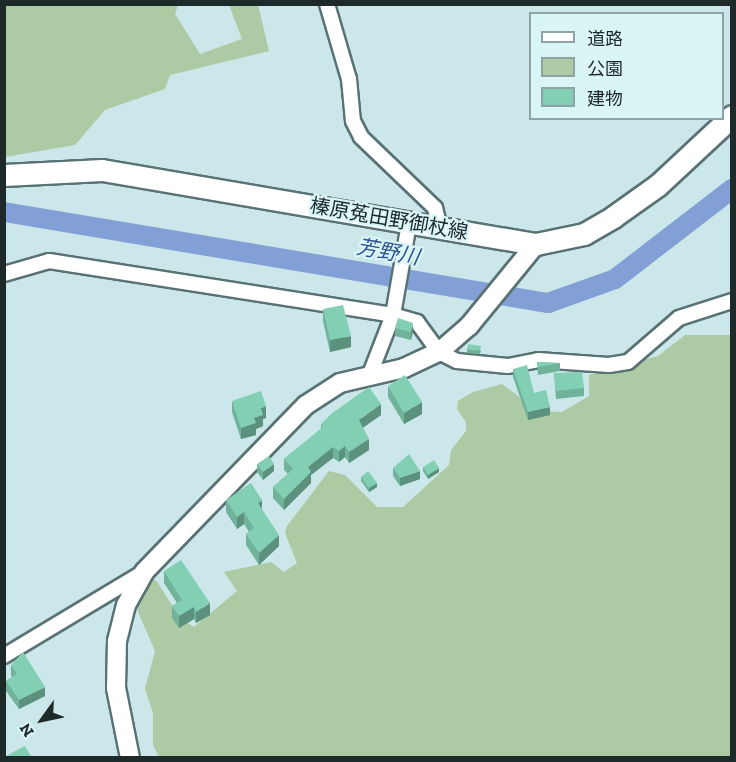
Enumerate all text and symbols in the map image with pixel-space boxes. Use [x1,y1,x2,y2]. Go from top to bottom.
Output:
legend [529,12,724,120]
text: 道路 [587,28,623,50]
text: 公園 [587,58,623,80]
text: 建物 [587,88,623,110]
street label: 榛原菟田野御杖線 [308,193,470,245]
water label: 芳野川 [355,234,421,270]
north arrow [12,690,72,750]
text: N [15,720,38,740]

